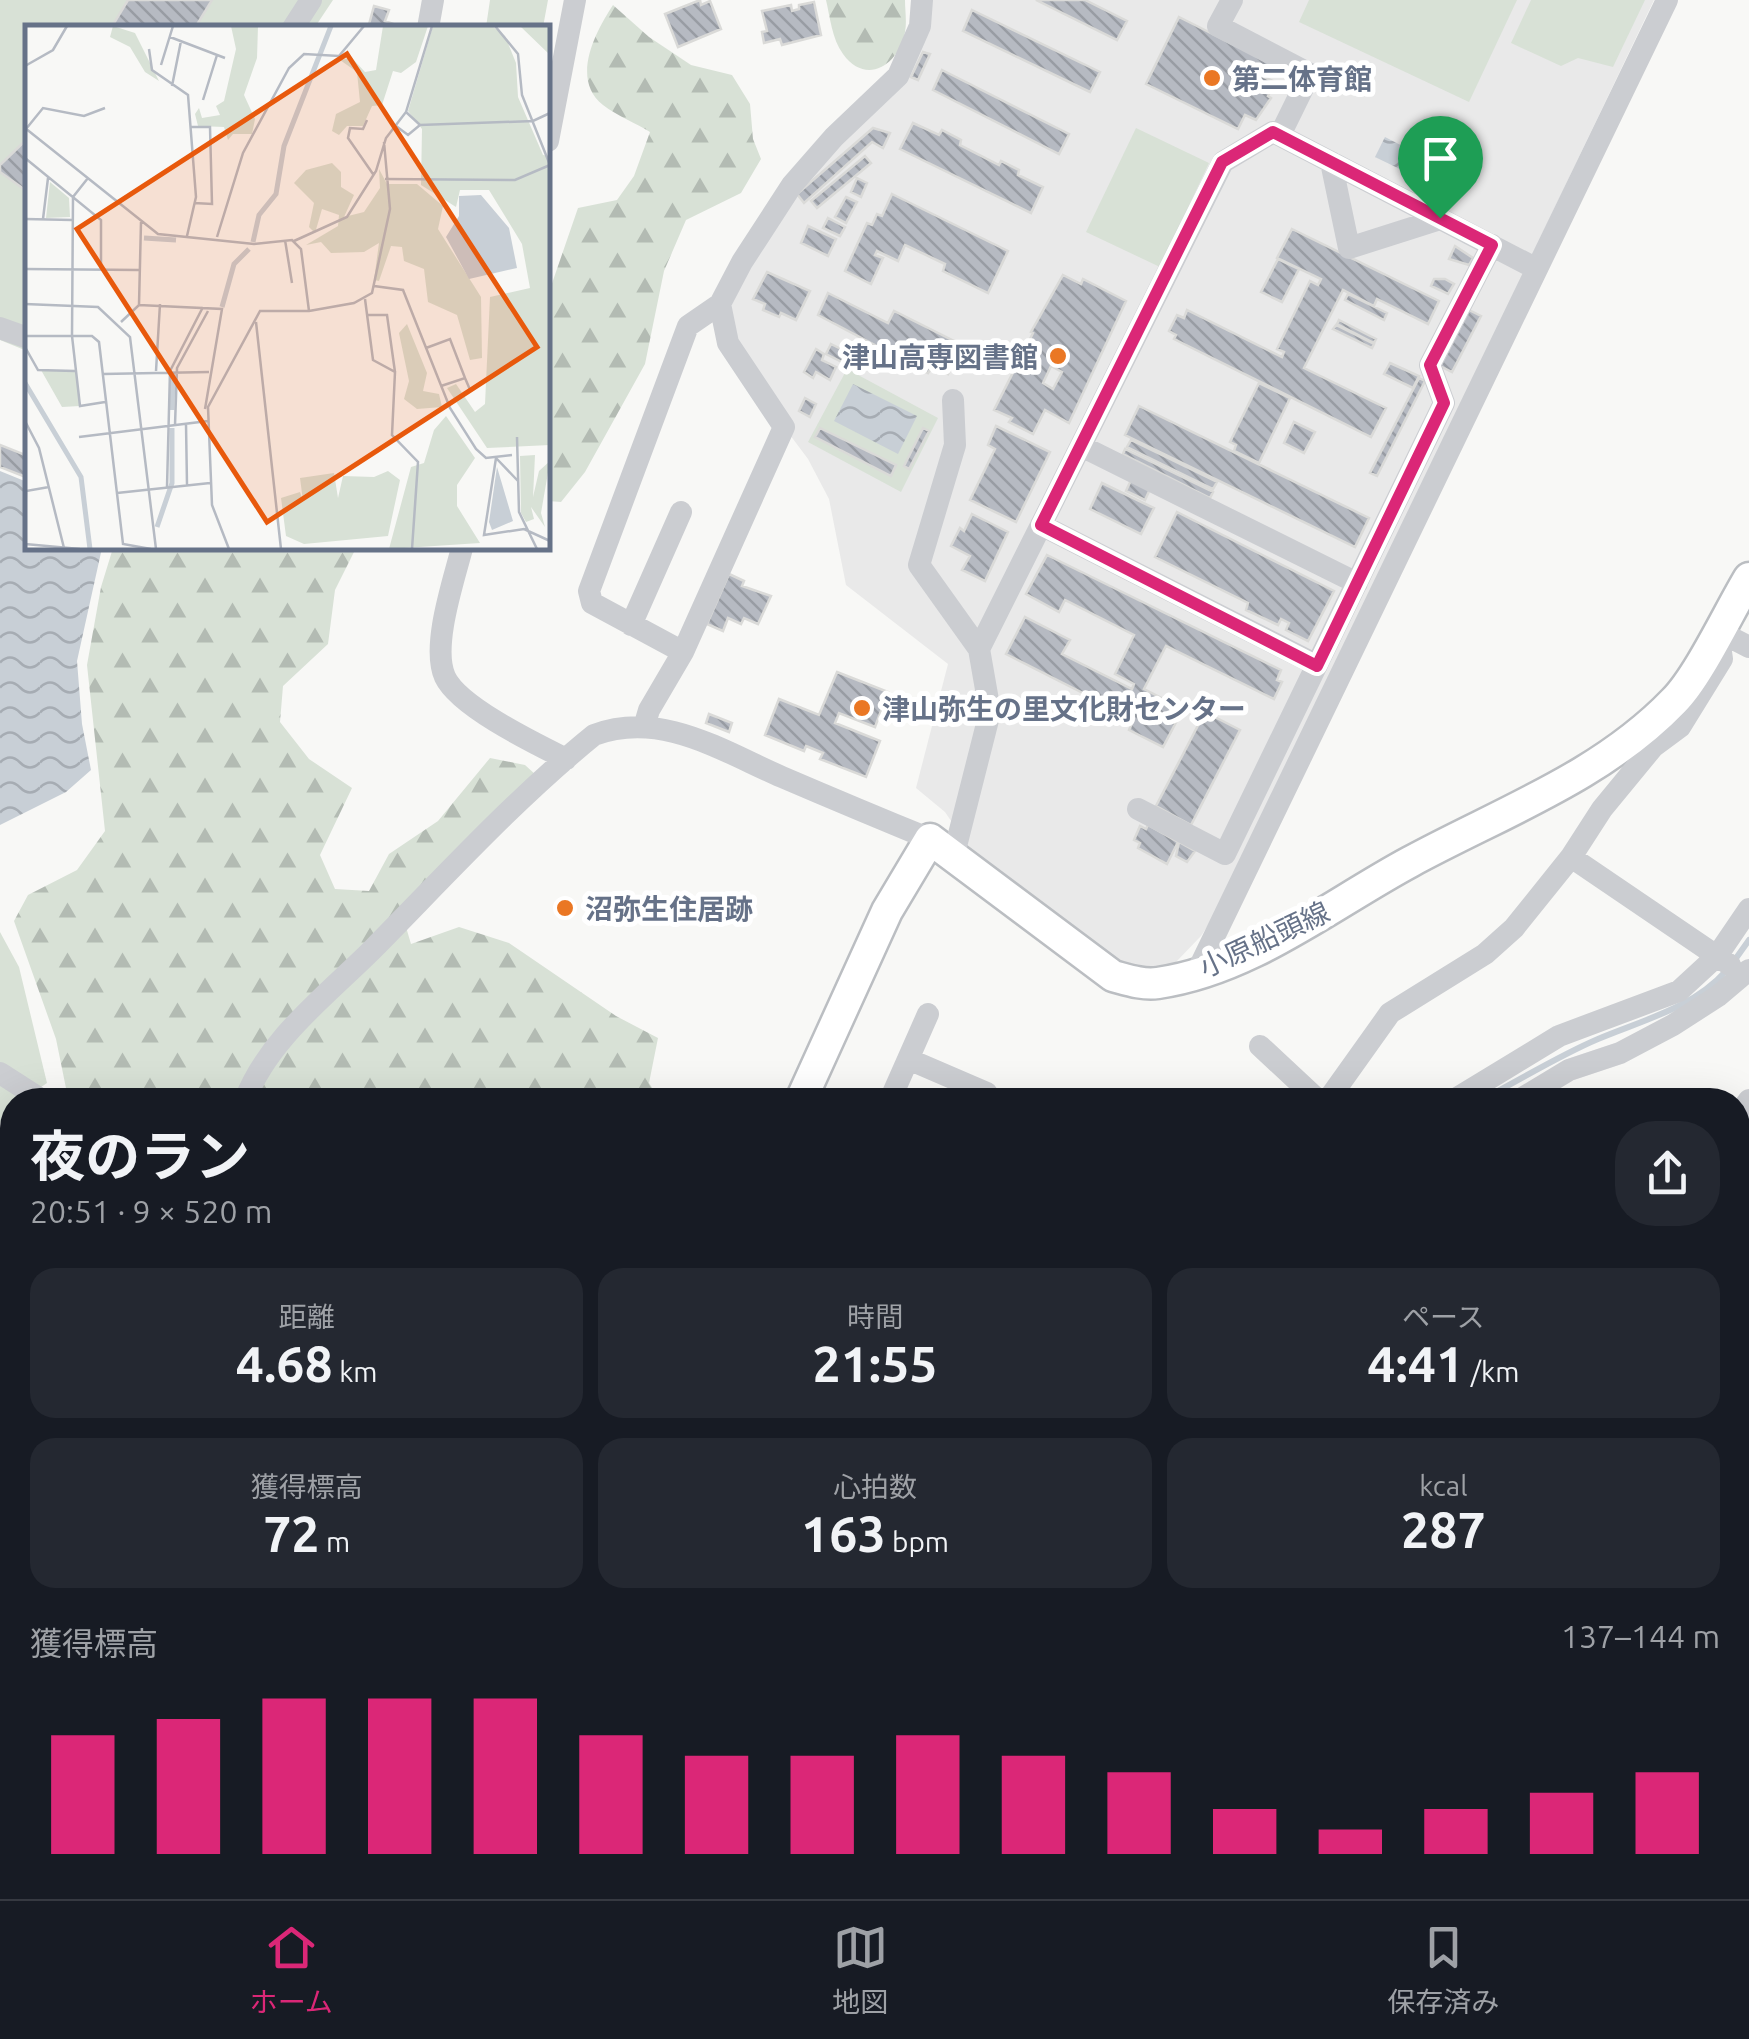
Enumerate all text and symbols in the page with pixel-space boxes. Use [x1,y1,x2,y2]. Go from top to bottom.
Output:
inset map [25,25,550,550]
place label: 第二体育館 [1232,63,1372,94]
marker: 第二体育館 [1201,67,1223,89]
pin [1398,116,1483,219]
icon: arrive [1413,131,1468,186]
place label: 津山高専図書館 [842,341,1038,372]
marker: 津山高専図書館 [1047,345,1069,367]
place label: 津山弥生の里文化財センター [882,693,1246,724]
marker: 津山弥生の里文化財センター [851,697,873,719]
place label: 沼弥生住居跡 [585,893,753,924]
street label: 小原船頭線 [1194,895,1334,983]
marker: 沼弥生住居跡 [554,897,576,919]
button: share [1615,1121,1720,1226]
text: 夜のラン [30,1125,250,1186]
text: 20:51 · 9 × 520 m [30,1193,272,1229]
text: 距離 [279,1301,335,1332]
text: 時間 [847,1301,903,1332]
text: ペース [1402,1301,1485,1332]
text: 4.68 [236,1335,333,1391]
text: 21:55 [812,1335,938,1391]
text: 4:41 [1367,1335,1464,1391]
text: km [333,1356,377,1387]
text: /km [1464,1356,1519,1387]
text: kcal [1419,1470,1467,1501]
text: 獲得標高 [251,1471,363,1502]
text: 心拍数 [833,1471,917,1502]
text: 287 [1401,1501,1486,1557]
text: 72 [263,1505,320,1561]
text: 163 [801,1505,886,1561]
text: m [320,1526,350,1557]
text: bpm [886,1526,949,1557]
text: 137–144 m [1561,1618,1720,1654]
text: 獲得標高 [30,1625,158,1661]
tab: ホーム [250,1920,333,2020]
tab: 地図 [832,1920,888,2020]
tab: 保存済み [1387,1920,1499,2020]

